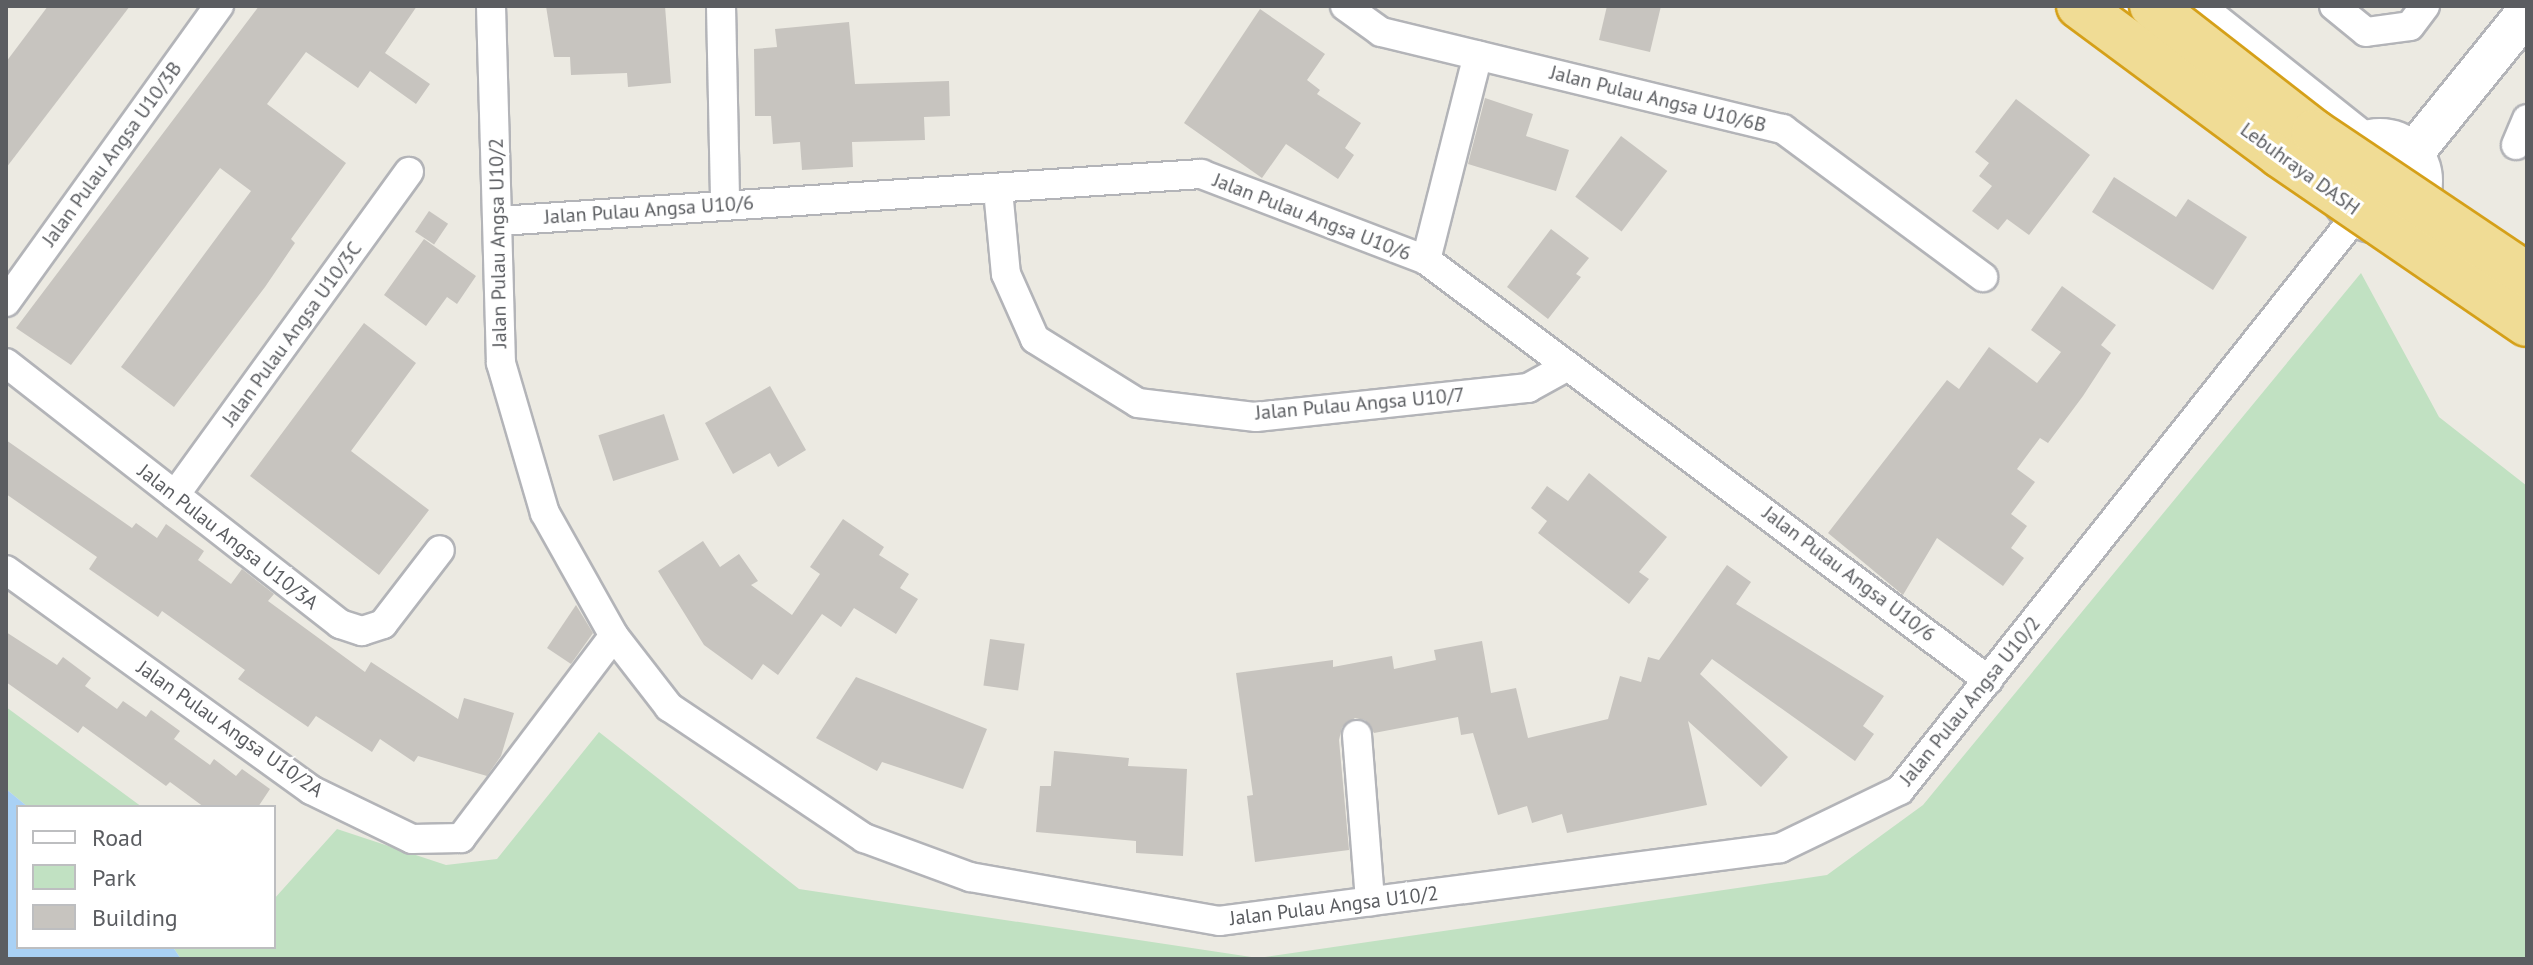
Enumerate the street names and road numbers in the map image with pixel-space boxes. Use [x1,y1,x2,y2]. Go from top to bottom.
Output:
street label: Jalan Pulau Angsa U10/3B [37,57,187,251]
street label: Jalan Pulau Angsa U10/6B [1547,60,1769,138]
street label: Lebuhraya DASH [2236,118,2364,220]
street label: Jalan Pulau Angsa U10/2 [484,137,512,349]
street label: Jalan Pulau Angsa U10/6 [1209,168,1415,266]
street label: Jalan Pulau Angsa U10/6 [543,191,755,229]
street label: Jalan Pulau Angsa U10/3C [217,237,367,431]
street label: Jalan Pulau Angsa U10/7 [1254,383,1466,425]
street label: Jalan Pulau Angsa U10/3A [133,459,323,615]
street label: Jalan Pulau Angsa U10/6 [1758,501,1940,647]
street label: Jalan Pulau Angsa U10/2 [1894,612,2046,790]
street label: Jalan Pulau Angsa U10/2A [132,655,328,803]
street label: Jalan Pulau Angsa U10/2 [1228,881,1440,931]

